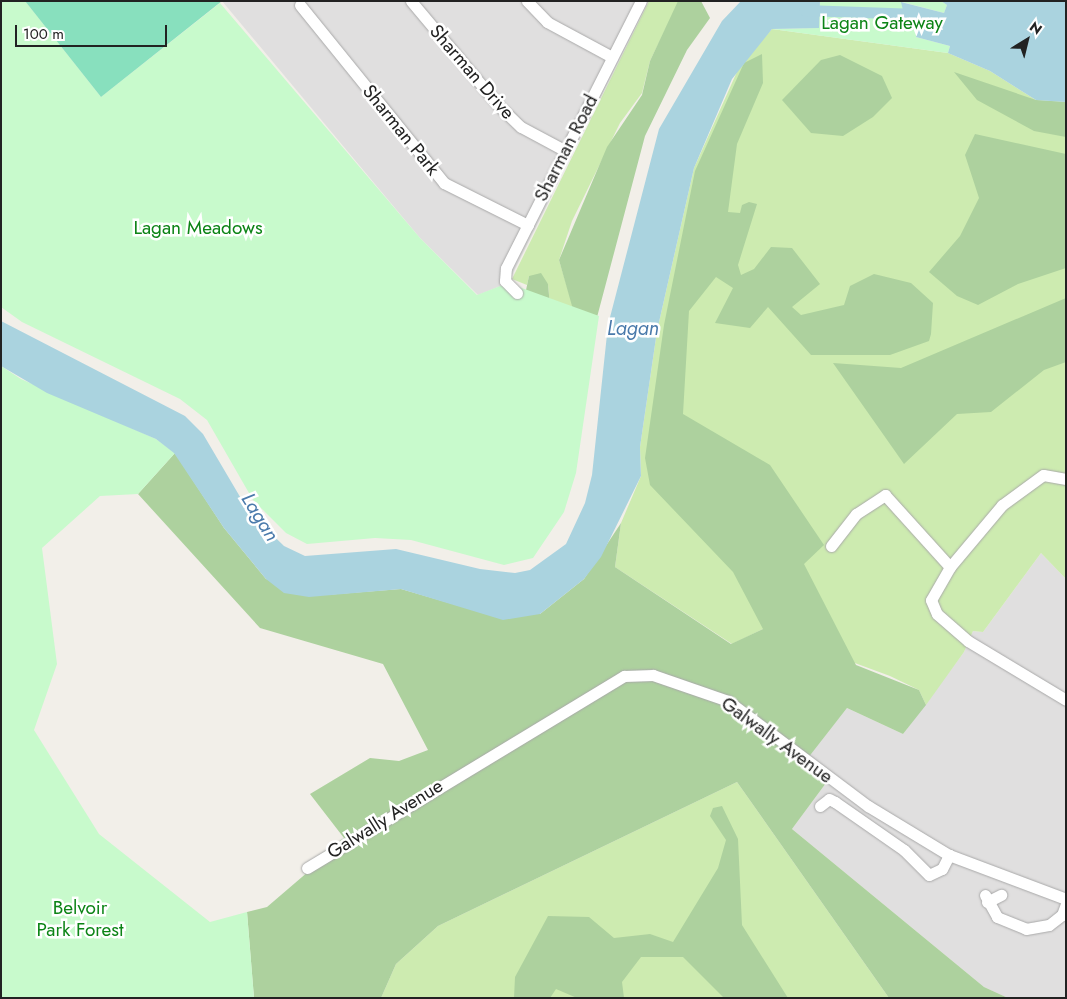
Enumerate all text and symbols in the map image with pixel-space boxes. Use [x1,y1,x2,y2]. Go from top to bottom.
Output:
park label: Lagan Gateway [821,12,943,34]
scale bar [18,15,170,47]
north arrow [1002,15,1052,65]
text: N [1025,17,1046,39]
street label: Sharman Drive [425,20,519,124]
text: 100 m [23,23,64,45]
street label: Sharman Park [358,80,444,180]
street label: Sharman Road [529,91,603,205]
park label: Lagan Meadows [133,217,263,239]
water label: Lagan [607,316,659,340]
water label: Lagan [236,489,284,545]
street label: Galwally Avenue [717,692,837,788]
street label: Galwally Avenue [323,774,447,864]
park label: Belvoir Park Forest [36,897,124,941]

